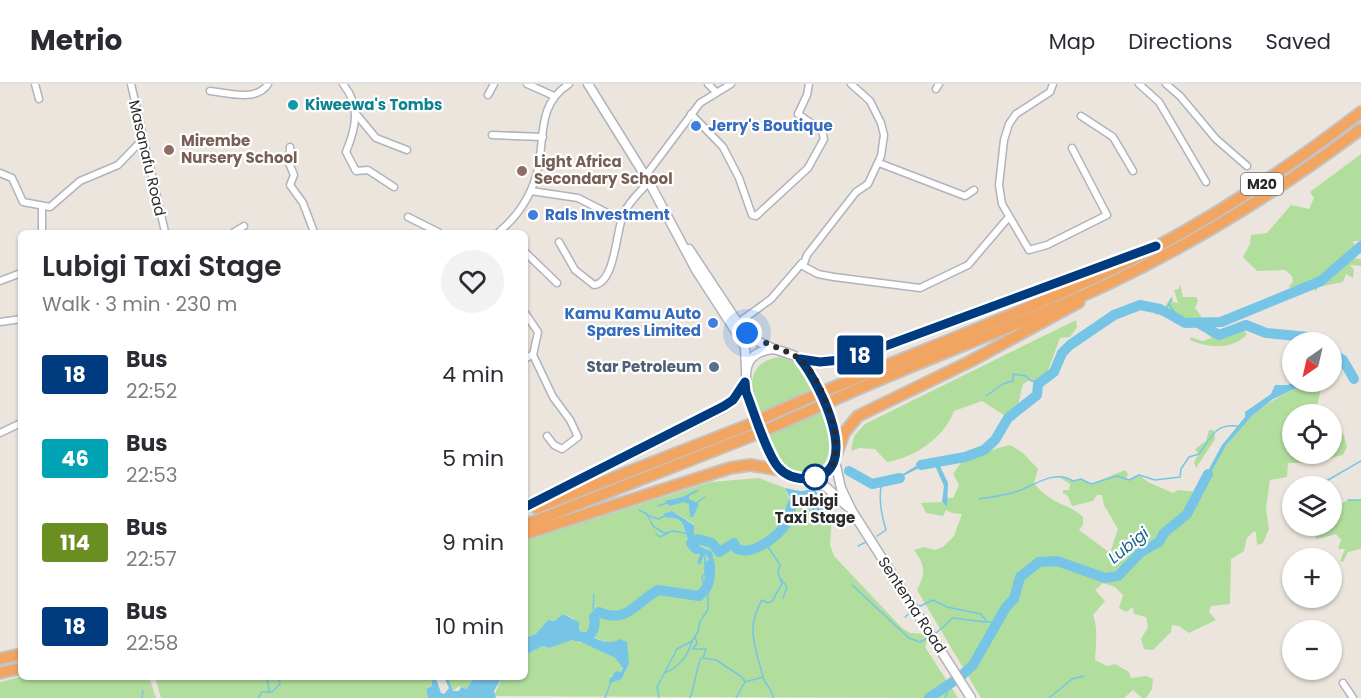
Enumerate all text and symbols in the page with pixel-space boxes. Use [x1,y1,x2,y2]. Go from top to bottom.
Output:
text: Metrio [30,21,122,60]
text: Map [1049,27,1095,56]
text: Directions [1128,27,1232,56]
text: Saved [1265,27,1331,56]
place label: Kiweewa's Tombs [305,94,442,115]
street label: Masanafu Road [124,98,171,218]
marker: Kiweewa's Tombs [286,98,300,112]
place label: Jerry's Boutique [708,115,833,136]
marker: Jerry's Boutique [689,119,703,133]
place label: Mirembe Nursery School [181,130,297,168]
marker: Mirembe Nursery School [162,143,176,157]
place label: Light Africa Secondary School [534,151,673,189]
marker: Light Africa Secondary School [515,164,529,178]
road number: M20 [1241,173,1283,195]
place label: Rals Investment [545,204,670,225]
marker: Rals Investment [526,208,540,222]
text: Lubigi Taxi Stage [42,247,281,286]
button: heart [441,250,504,313]
text: Walk · 3 min · 230 m [42,290,237,318]
place label: Kamu Kamu Auto Spares Limited [565,303,701,341]
marker: Kamu Kamu Auto Spares Limited [706,316,720,330]
your location [732,318,762,348]
north arrow [1282,332,1342,392]
map controls [1282,332,1342,680]
line badge: 18 [833,336,887,374]
text: 18 [849,341,871,370]
text: Bus [126,344,168,375]
place label: Star Petroleum [587,356,702,377]
text: 4 min [442,359,504,390]
text: 18 [64,360,86,389]
marker: Star Petroleum [707,360,721,374]
text: 22:52 [126,377,177,405]
button: locate [1282,404,1342,464]
text: Bus [126,428,168,459]
text: 5 min [442,443,504,474]
text: 46 [61,444,89,473]
text: 22:53 [126,461,178,489]
marker: Lubigi Taxi Stage [802,464,828,490]
button: layers [1282,476,1342,536]
place label: Lubigi Taxi Stage [775,490,855,528]
text: Bus [126,512,168,543]
water label: Lubigi [1103,521,1155,569]
text: 9 min [442,527,504,558]
text: 114 [60,528,90,557]
text: 22:57 [126,545,177,573]
button: + [1282,548,1342,608]
street label: Sentema Road [873,552,951,657]
text: Bus [126,596,168,627]
text: 10 min [435,611,504,642]
text: 18 [64,612,86,641]
button: − [1282,620,1342,680]
text: 22:58 [126,629,178,657]

